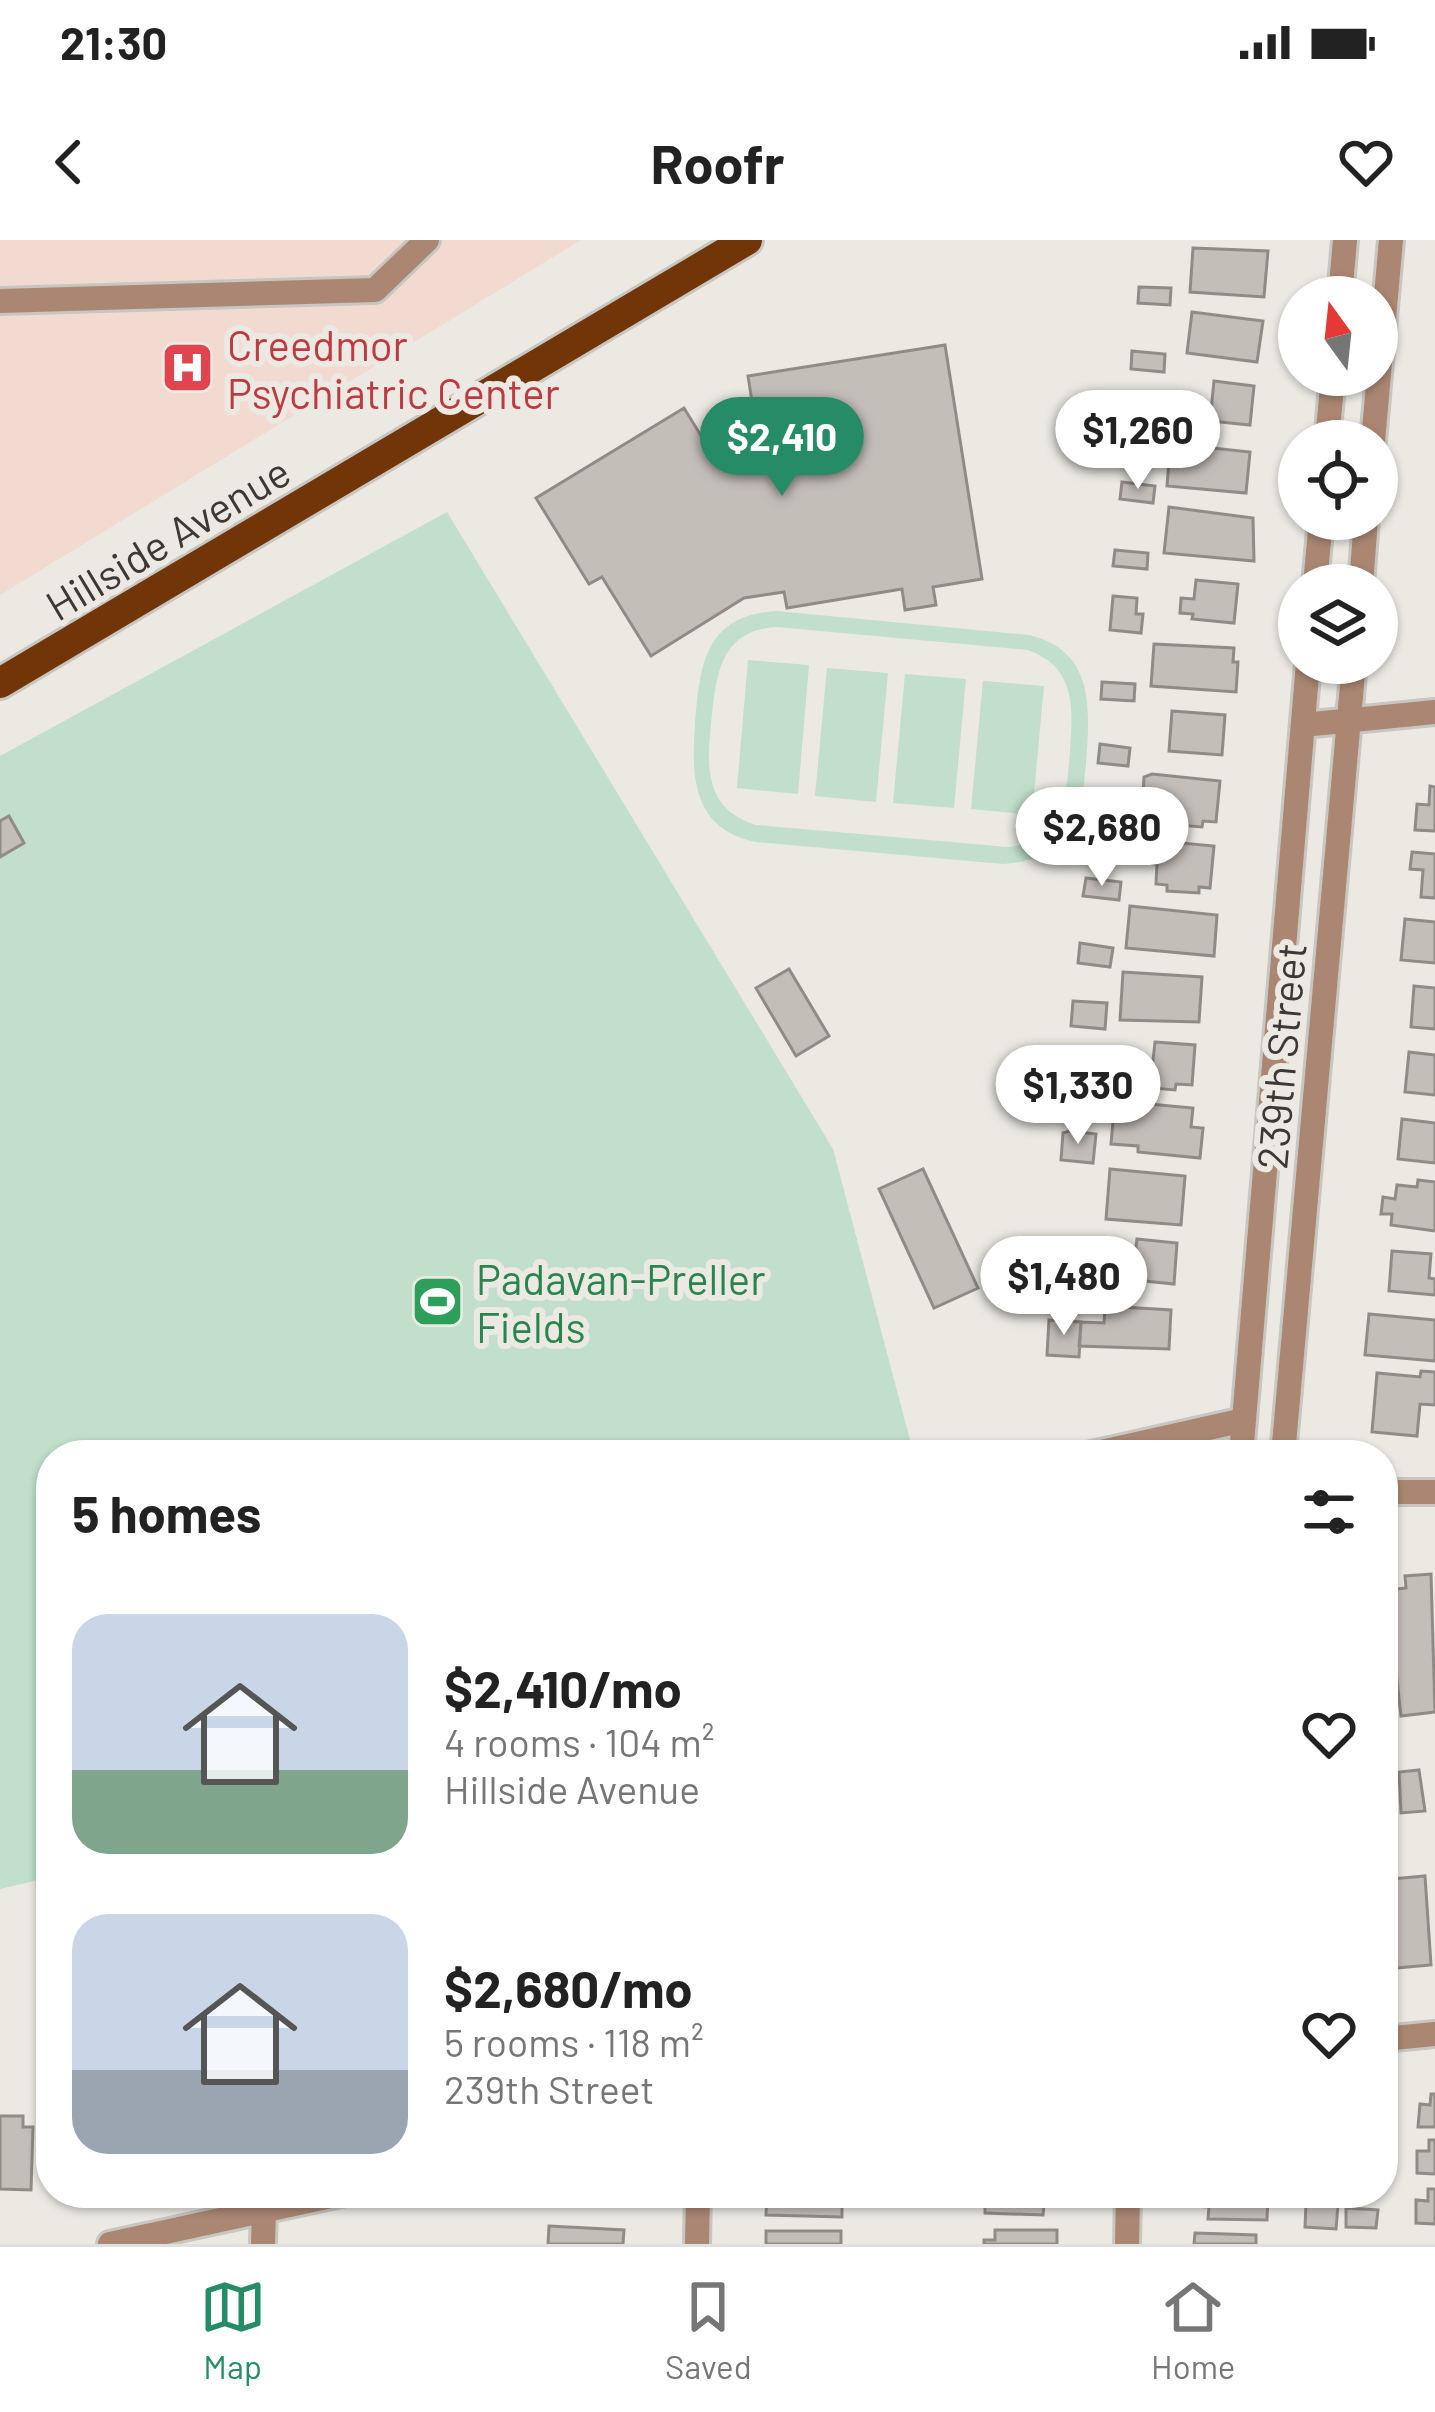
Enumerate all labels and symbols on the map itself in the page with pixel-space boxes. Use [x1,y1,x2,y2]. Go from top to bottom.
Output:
north arrow [1278,276,1398,396]
place label: Creedmor Psychiatric Center [227,319,560,418]
hospital icon: Creedmor Psychiatric Center [160,340,216,396]
pin: $1,260 [1040,390,1236,492]
pin: $2,410 [684,397,880,499]
street label: Hillside Avenue [36,445,298,629]
pin: $2,680 [1004,787,1200,889]
street label: 239th Street [1245,941,1315,1171]
pin: $1,330 [980,1045,1176,1147]
pin: $1,480 [966,1236,1162,1338]
place label: Padavan-Preller Fields [476,1253,766,1351]
sports icon: Padavan-Preller Fields [409,1274,465,1330]

